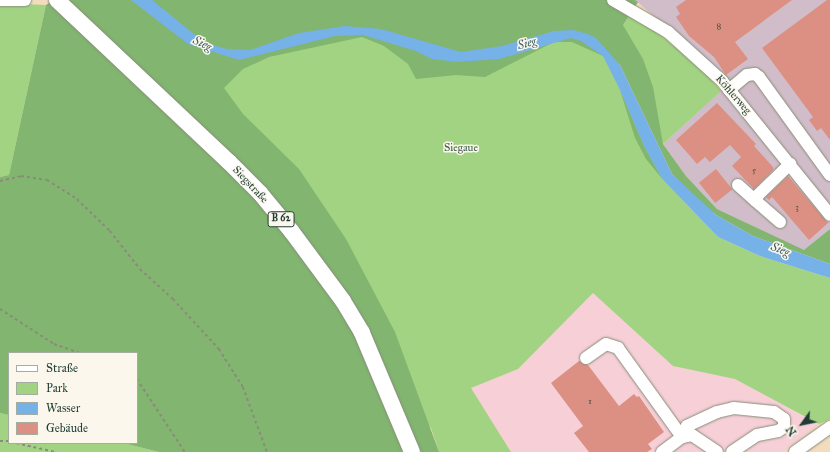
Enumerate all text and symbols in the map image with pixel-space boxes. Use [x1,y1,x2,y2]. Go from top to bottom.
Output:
house number: 8 [717,21,721,31]
water label: Sieg [190,33,214,55]
water label: Sieg [516,34,538,54]
street label: Köhlerweg [712,73,754,117]
park label: Siegaue [444,141,478,155]
street label: Siegstraße [229,164,271,206]
house number: 5 [752,165,756,175]
house number: 3 [795,202,799,212]
road number: B 62 [267,211,295,227]
water label: Sieg [769,240,791,260]
legend [8,352,138,444]
text: Straße [46,361,78,375]
text: Park [46,381,68,395]
house number: 1 [588,396,592,406]
text: Wasser [46,401,80,415]
north arrow [782,404,822,444]
text: Gebäude [46,421,88,435]
text: N [784,423,800,438]

